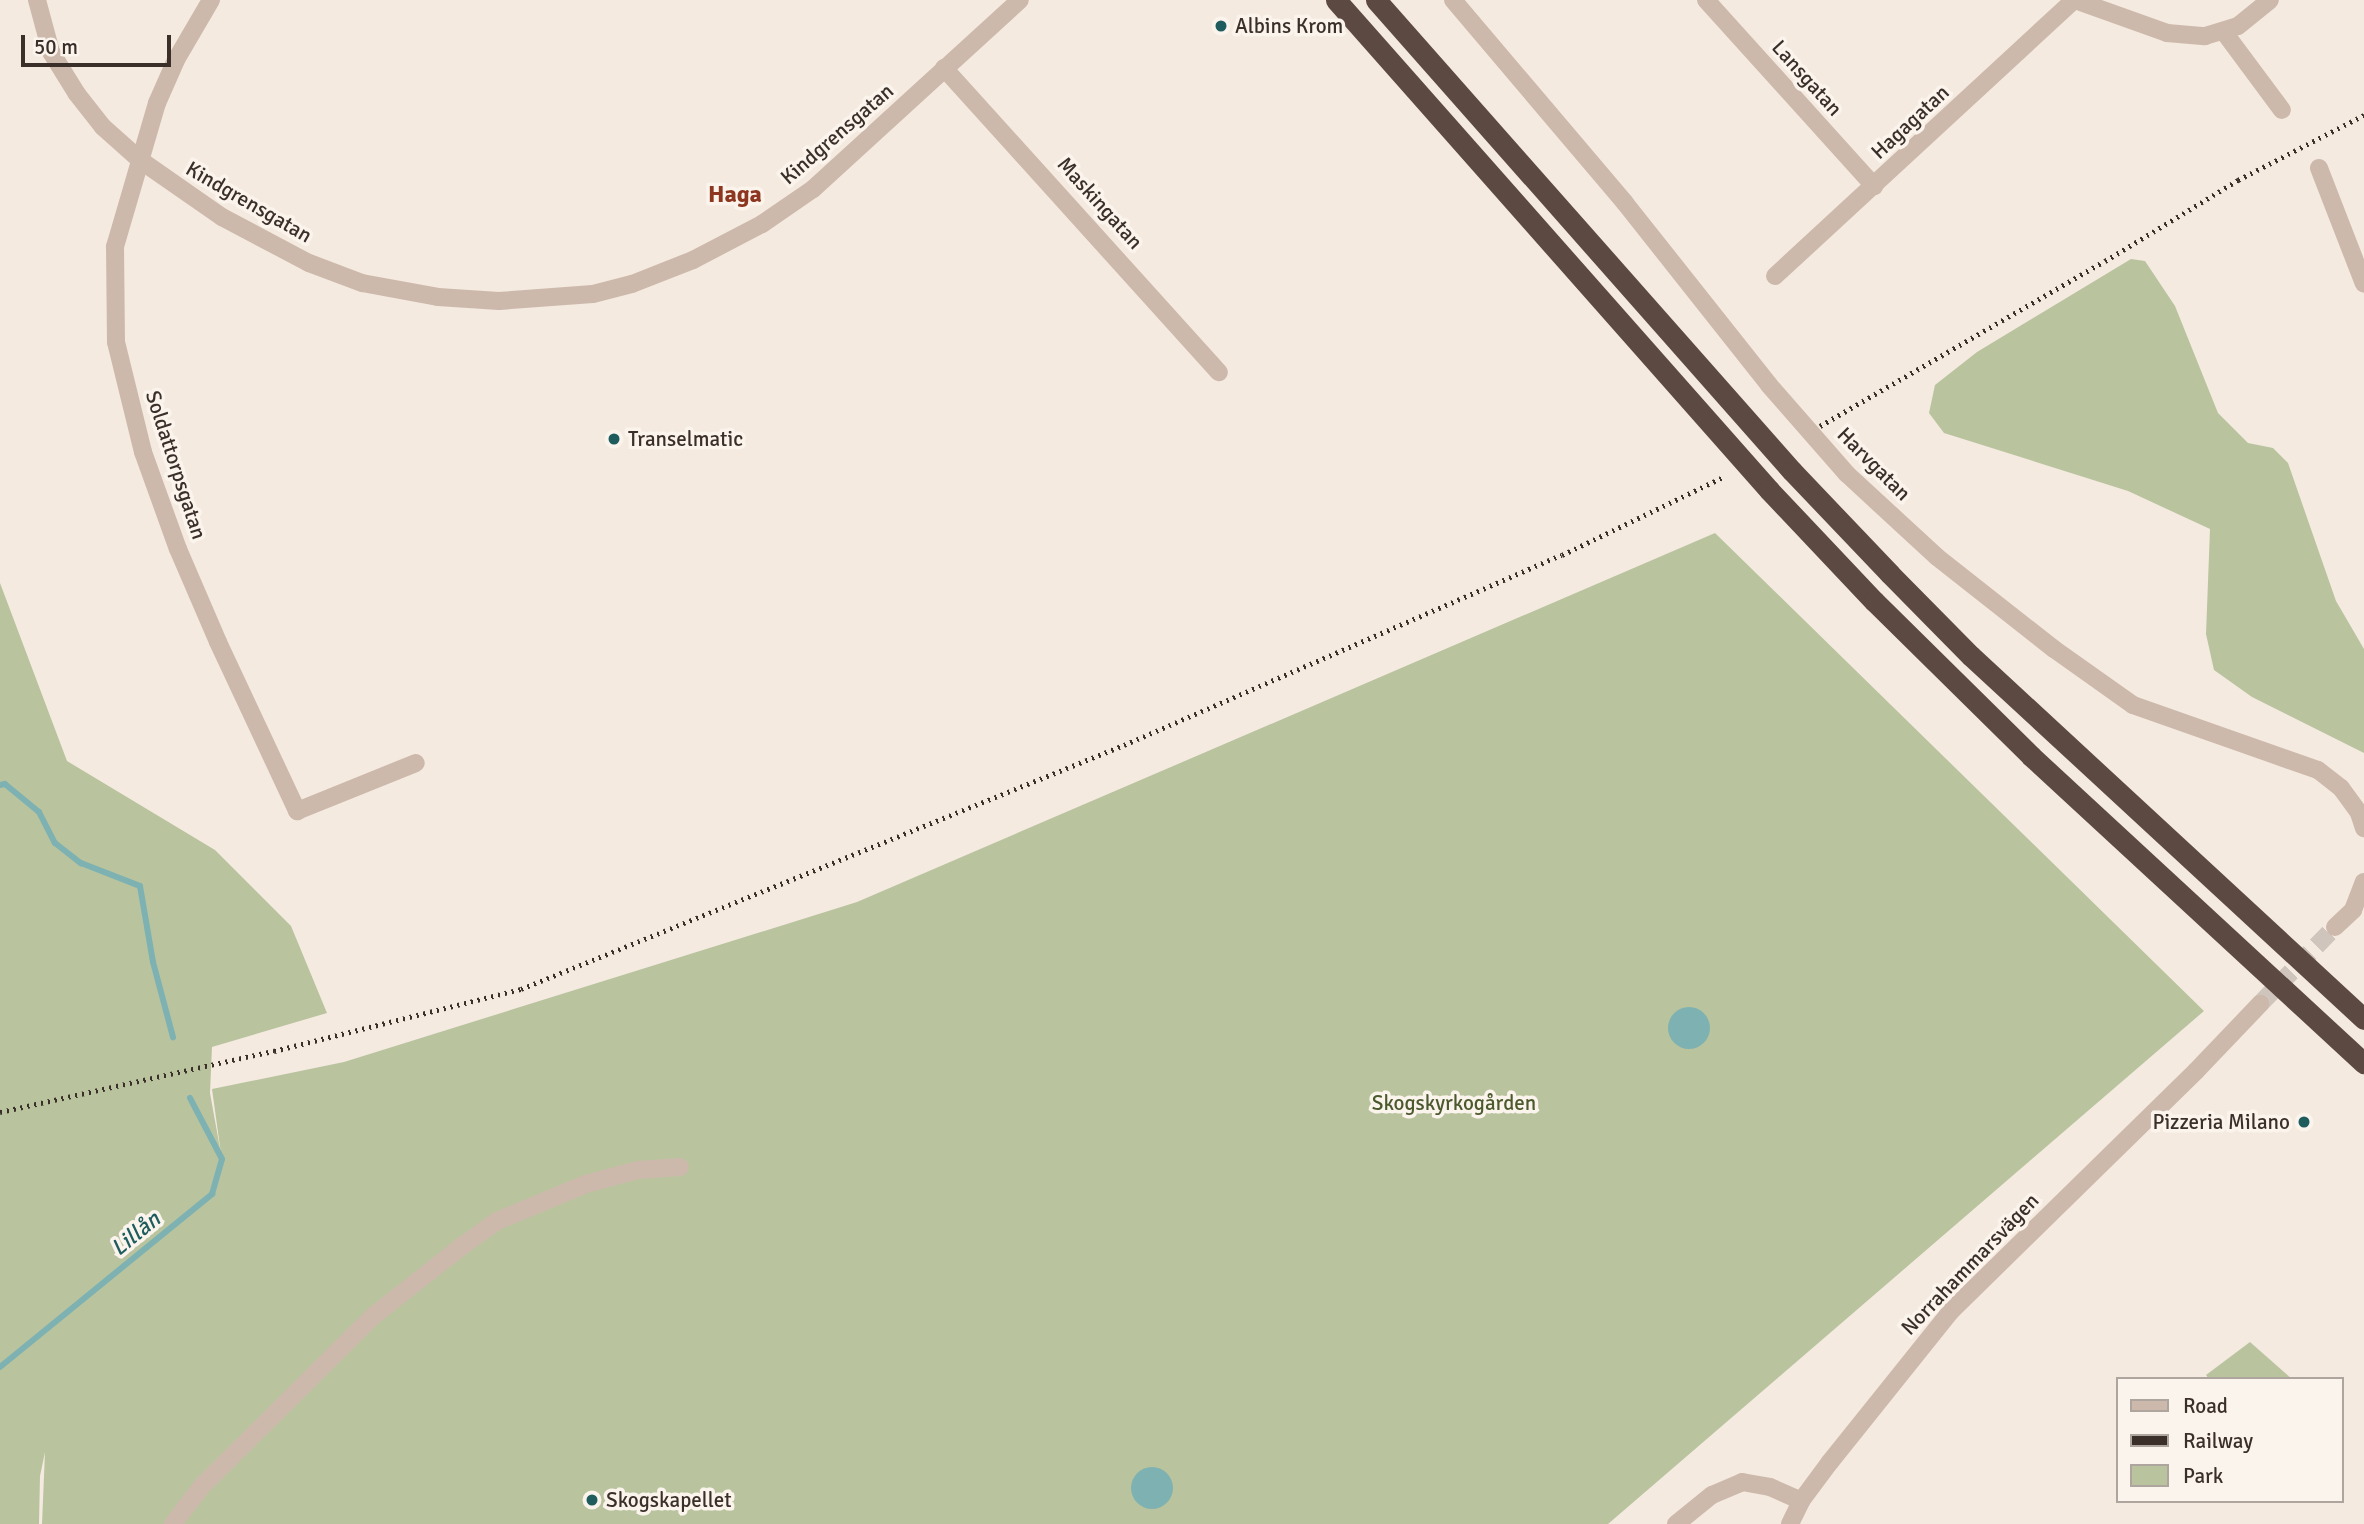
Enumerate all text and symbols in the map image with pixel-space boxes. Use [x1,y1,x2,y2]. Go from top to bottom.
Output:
place label: Albins Krom [1235,13,1343,39]
marker: Albins Krom [1213,18,1229,34]
scale bar [24,21,175,65]
text: 50 m [34,34,78,60]
street label: Lansgatan [1767,35,1847,121]
street label: Kindgrensgatan [775,78,899,190]
street label: Hagagatan [1866,80,1954,164]
street label: Maskingatan [1052,152,1148,254]
street label: Kindgrensgatan [182,156,316,248]
district label: Haga [708,181,762,209]
street label: Soldattorpsgatan [140,388,212,542]
street label: Harvgatan [1832,422,1916,506]
place label: Transelmatic [628,426,743,452]
marker: Transelmatic [606,431,622,447]
park label: Skogskyrkogården [1372,1090,1536,1116]
place label: Pizzeria Milano [2153,1109,2290,1135]
marker: Pizzeria Milano [2296,1114,2312,1130]
street label: Norrahammarsvägen [1896,1188,2044,1340]
water label: Lillån [106,1206,166,1262]
legend [2116,1377,2343,1503]
text: Road [2183,1393,2228,1419]
text: Railway [2183,1428,2253,1454]
text: Park [2183,1463,2223,1489]
place label: Skogskapellet [606,1487,732,1513]
marker: Skogskapellet [584,1492,600,1508]

